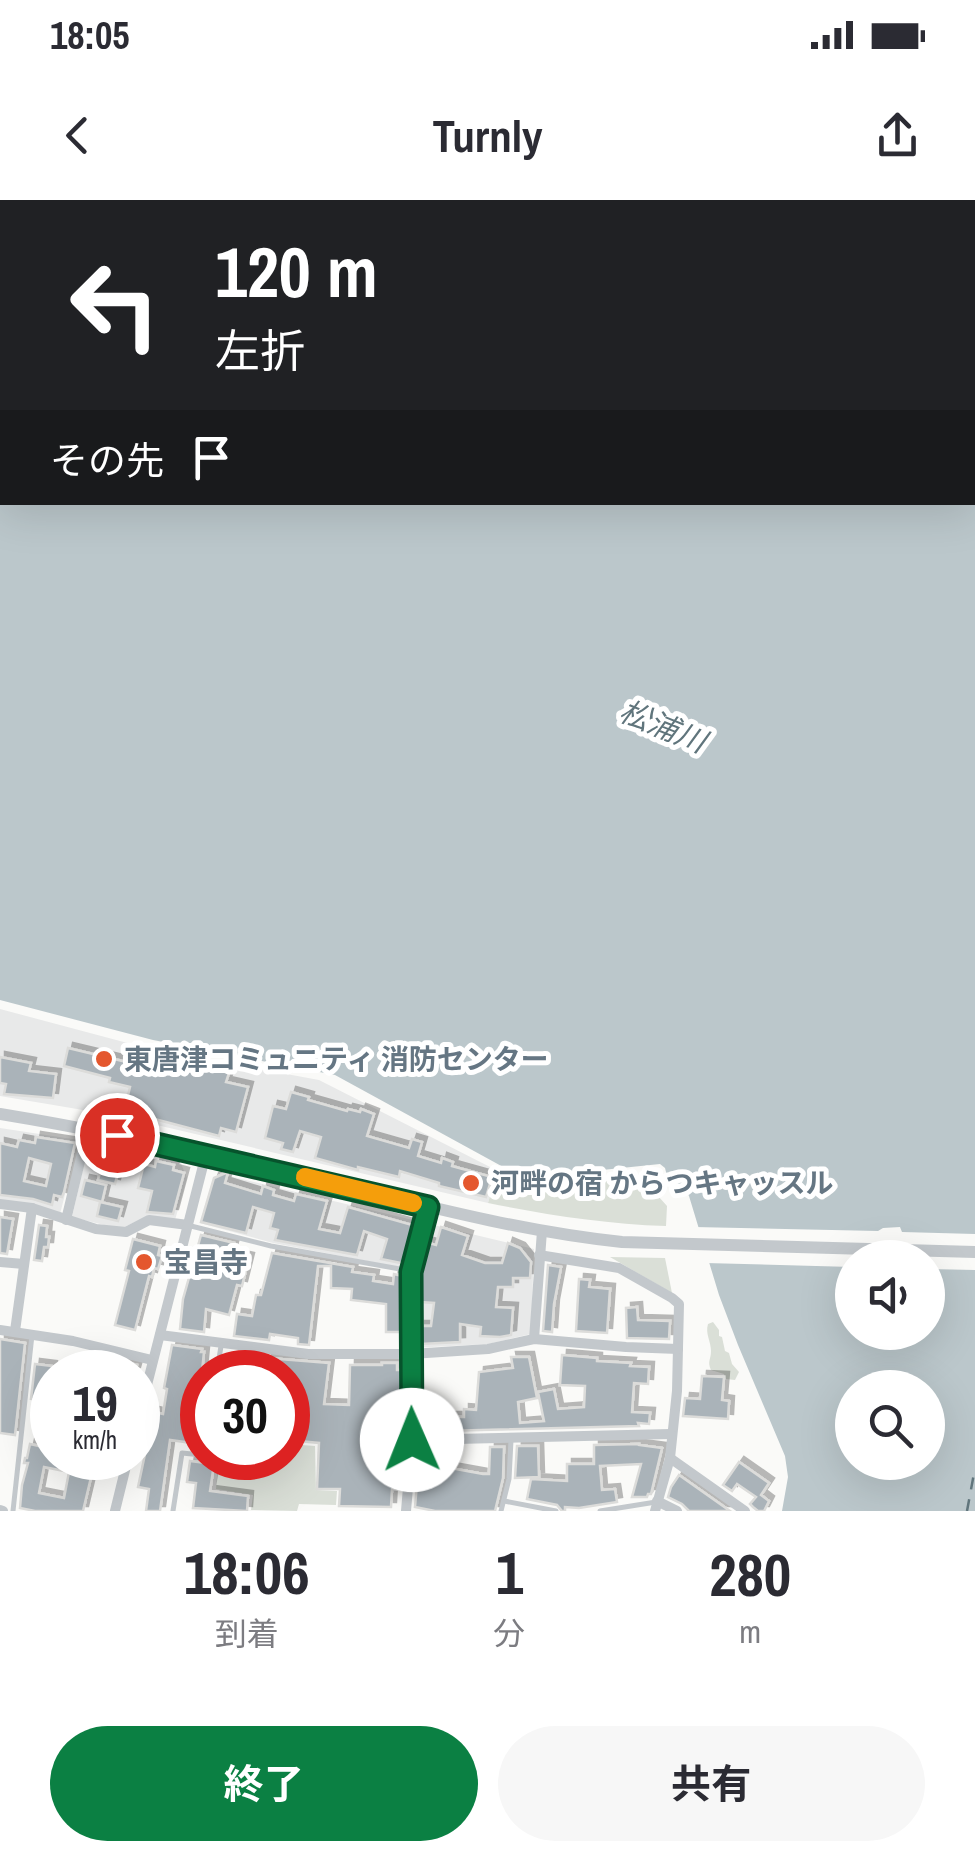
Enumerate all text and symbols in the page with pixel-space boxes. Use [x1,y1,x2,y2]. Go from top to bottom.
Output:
text: 18:05 [50,10,130,61]
text: Turnly [432,105,543,166]
icon: back [50,108,105,163]
icon: share [870,108,925,163]
text: 120 m [215,225,378,319]
icon: left [50,240,180,370]
text: 左折 [215,320,305,381]
icon: arrive [184,430,239,485]
text: その先 [50,435,164,486]
water label: 松浦川 [614,691,715,763]
place label: 東唐津コミュニティ 消防センター [124,1040,549,1078]
marker: 東唐津コミュニティ 消防センター [93,1048,115,1070]
pin [75,1093,160,1178]
icon: arrive [90,1108,145,1163]
place label: 河畔の宿 からつキャッスル [491,1164,833,1202]
marker: 河畔の宿 からつキャッスル [460,1172,482,1194]
map controls [835,1240,945,1480]
button: sound [835,1240,945,1350]
place label: 宝昌寺 [164,1243,248,1281]
marker: 宝昌寺 [133,1251,155,1273]
speed limit sign: 30 [180,1350,310,1480]
text: 19 [72,1369,118,1437]
button: search [835,1370,945,1480]
position arrow [360,1388,464,1492]
text: km/h [73,1423,117,1457]
text: 18:06 [184,1532,310,1613]
text: 1 [496,1532,523,1613]
text: 280 [709,1534,791,1615]
text: m [739,1610,761,1653]
text: 到着 [215,1612,279,1655]
text: 分 [493,1612,525,1655]
button: 終了 [50,1726,478,1841]
button: 共有 [498,1726,925,1841]

